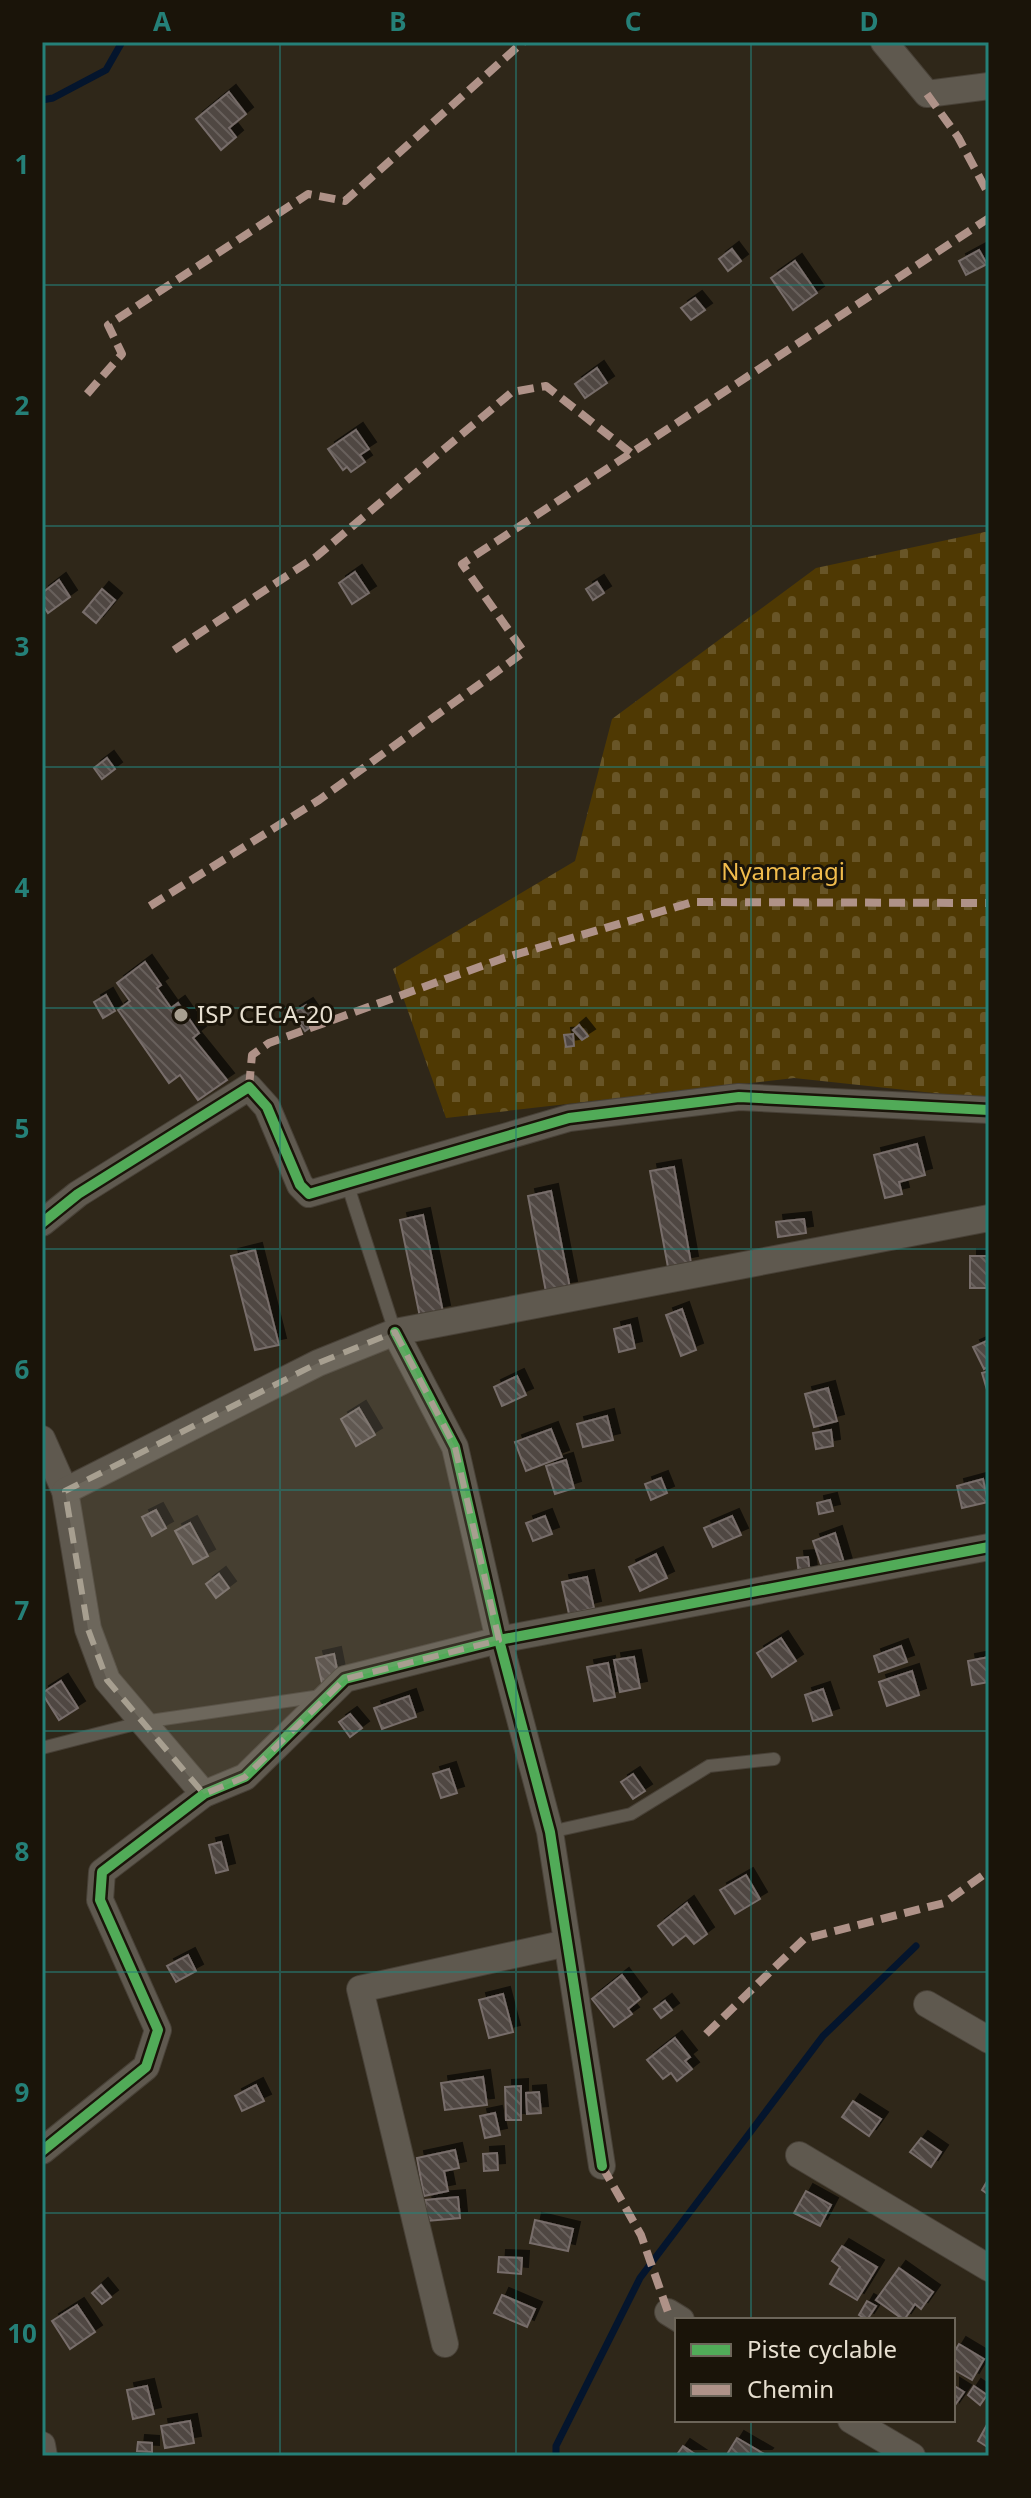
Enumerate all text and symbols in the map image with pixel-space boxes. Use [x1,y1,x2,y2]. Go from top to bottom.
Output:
text: A [153,3,171,39]
text: B [389,3,407,39]
text: C [625,3,641,39]
text: D [859,3,879,39]
text: 1 [15,146,29,182]
text: 2 [15,387,30,423]
text: 3 [15,628,29,664]
park label: Nyamaragi [721,854,845,887]
text: 4 [15,869,30,905]
place label: ISP CECA-20 [197,997,333,1030]
marker: ISP CECA-20 [172,1006,190,1024]
text: 5 [15,1110,29,1146]
text: 6 [15,1351,30,1387]
text: 7 [15,1592,30,1628]
text: 8 [15,1833,29,1869]
text: 9 [15,2074,29,2110]
text: 10 [7,2315,37,2351]
legend [675,2318,955,2422]
text: Piste cyclable [747,2332,897,2365]
text: Chemin [747,2372,834,2405]

